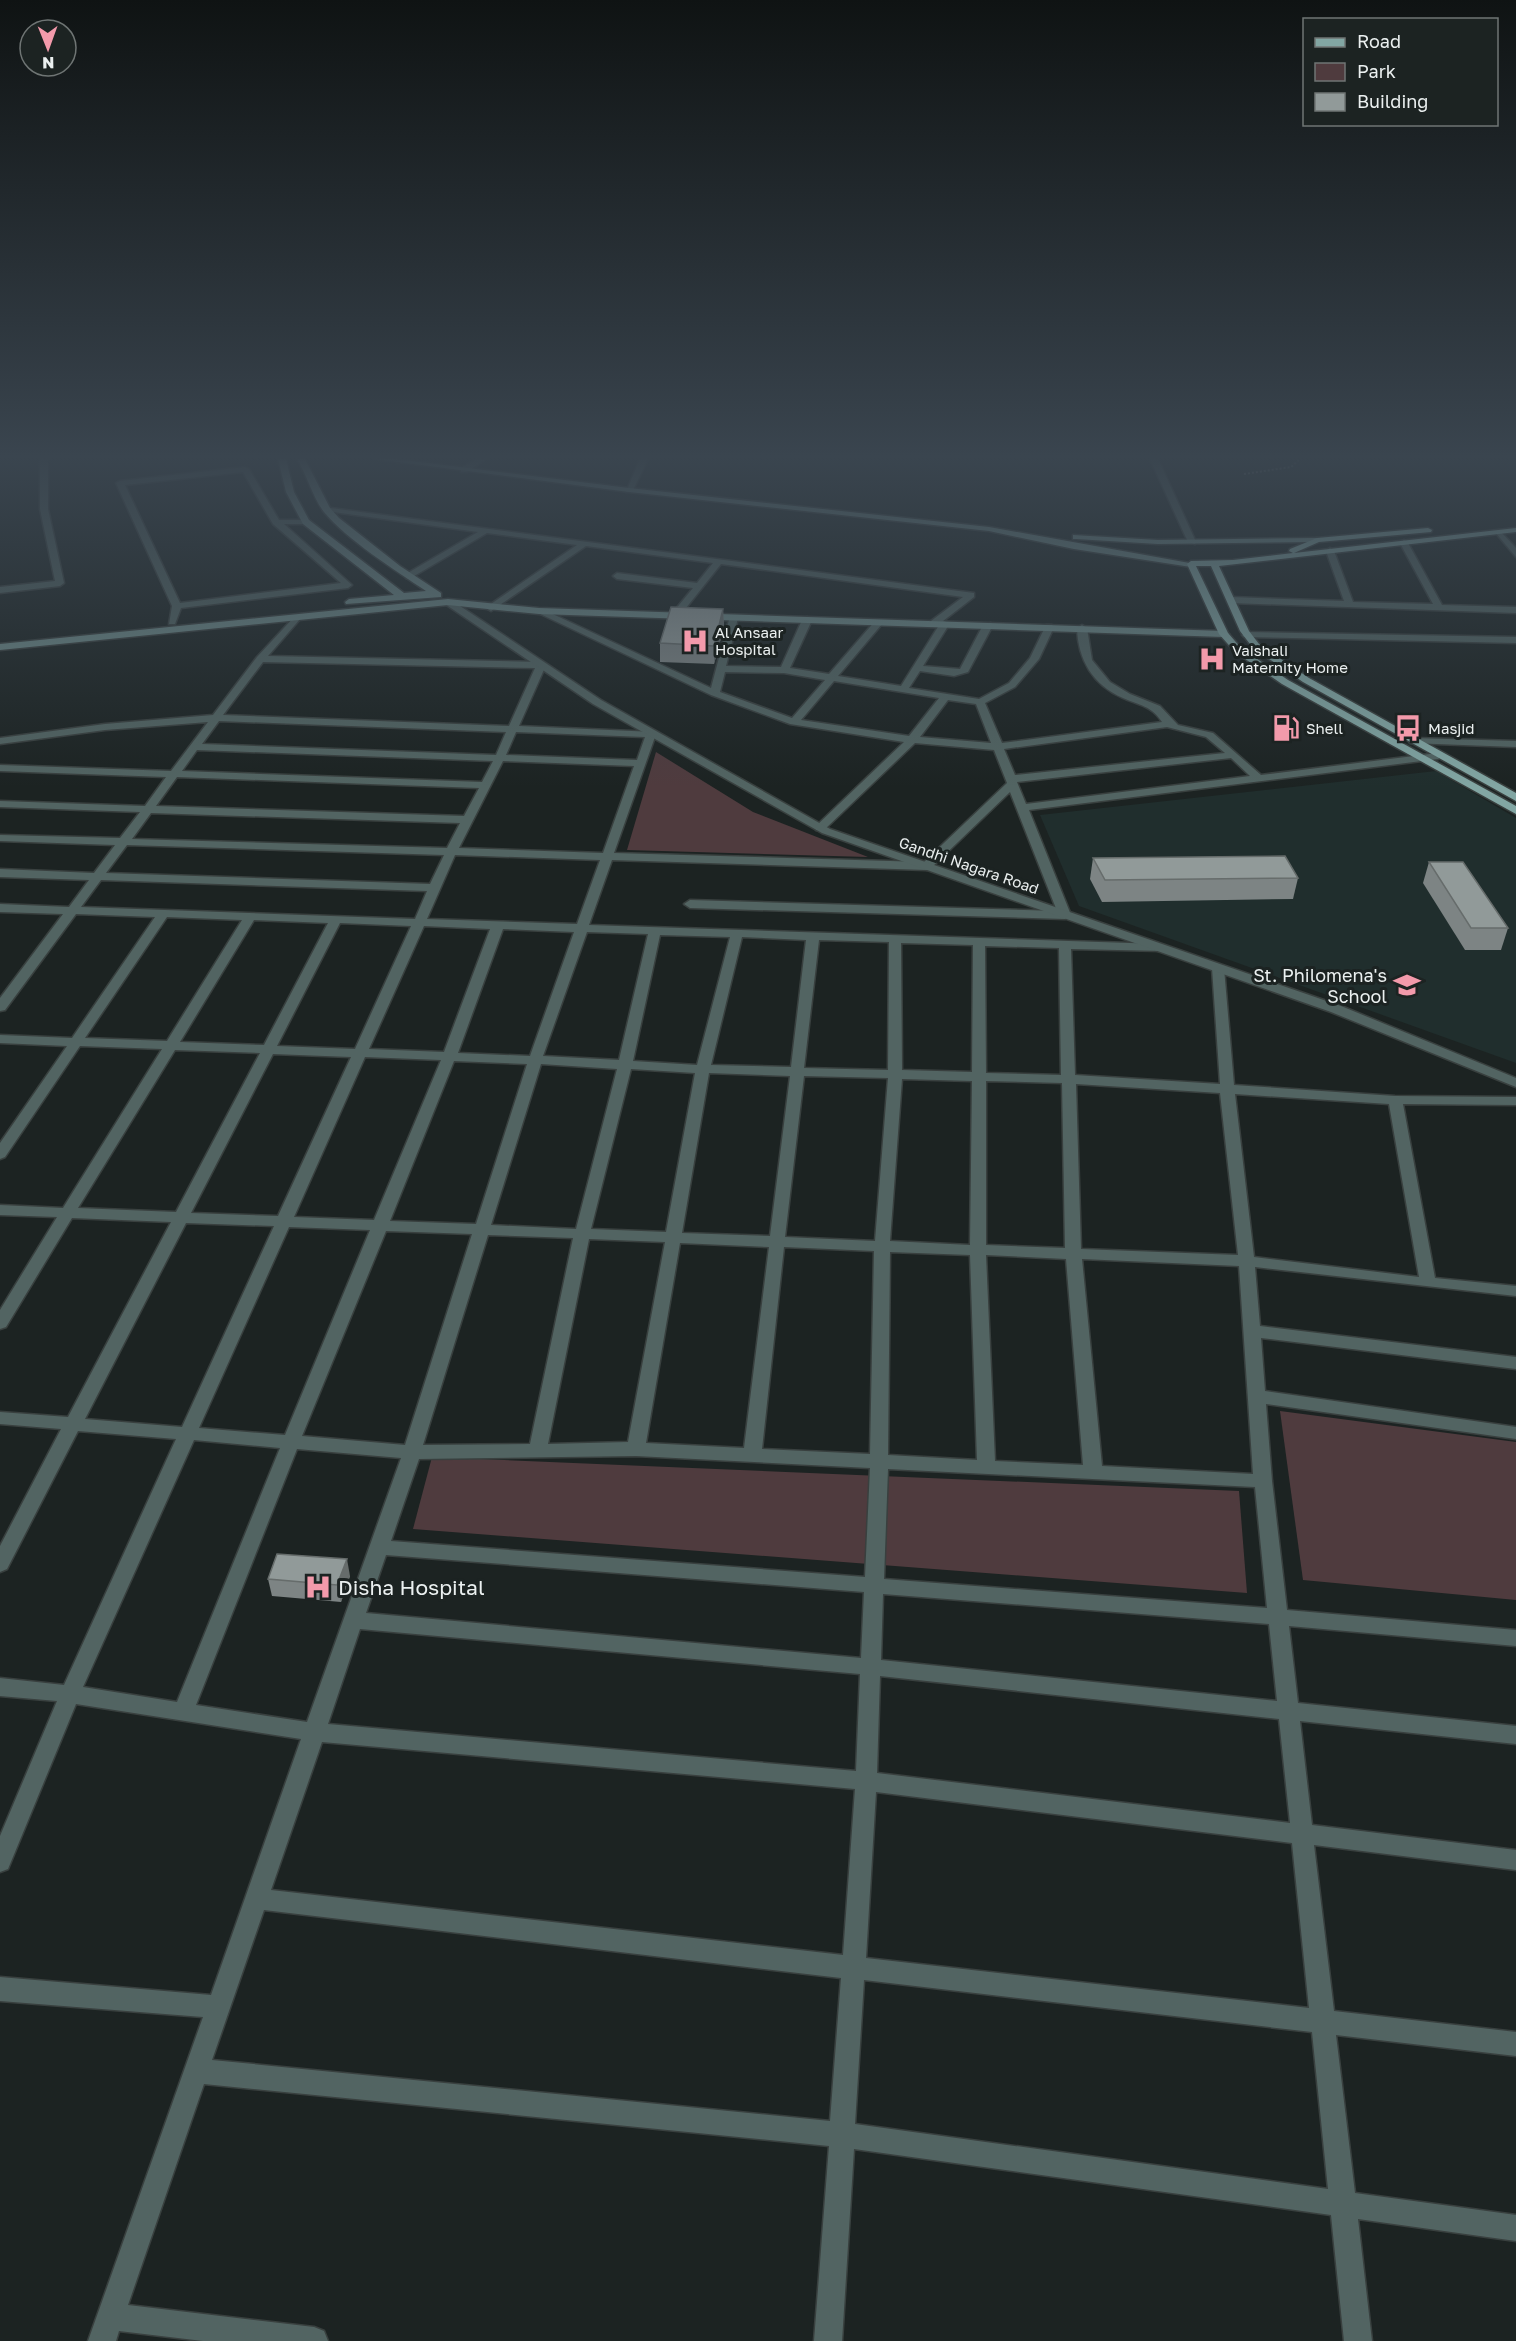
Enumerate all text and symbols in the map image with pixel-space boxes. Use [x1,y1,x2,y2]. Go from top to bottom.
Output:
north arrow [18,18,78,78]
legend [1303,18,1498,126]
text: Road [1357,30,1401,52]
text: N [42,53,55,73]
text: Park [1357,60,1396,82]
text: Building [1357,90,1428,112]
place label: Al Ansaar Hospital [715,623,783,658]
hospital icon: Al Ansaar Hospital [680,626,710,656]
place label: Vaishali Maternity Home [1232,641,1348,676]
hospital icon: Vaishali Maternity Home [1197,644,1227,674]
fuel station icon: Shell [1271,713,1301,743]
bus stop icon: Masjid [1393,713,1423,743]
place label: Shell [1306,719,1343,737]
place label: Masjid [1428,719,1475,737]
street label: Gandhi Nagara Road [897,833,1041,897]
place label: St. Philomena's School [1253,964,1387,1007]
school or university icon: St. Philomena's School [1392,970,1422,1000]
hospital icon: Disha Hospital [303,1572,333,1602]
place label: Disha Hospital [338,1574,485,1600]

